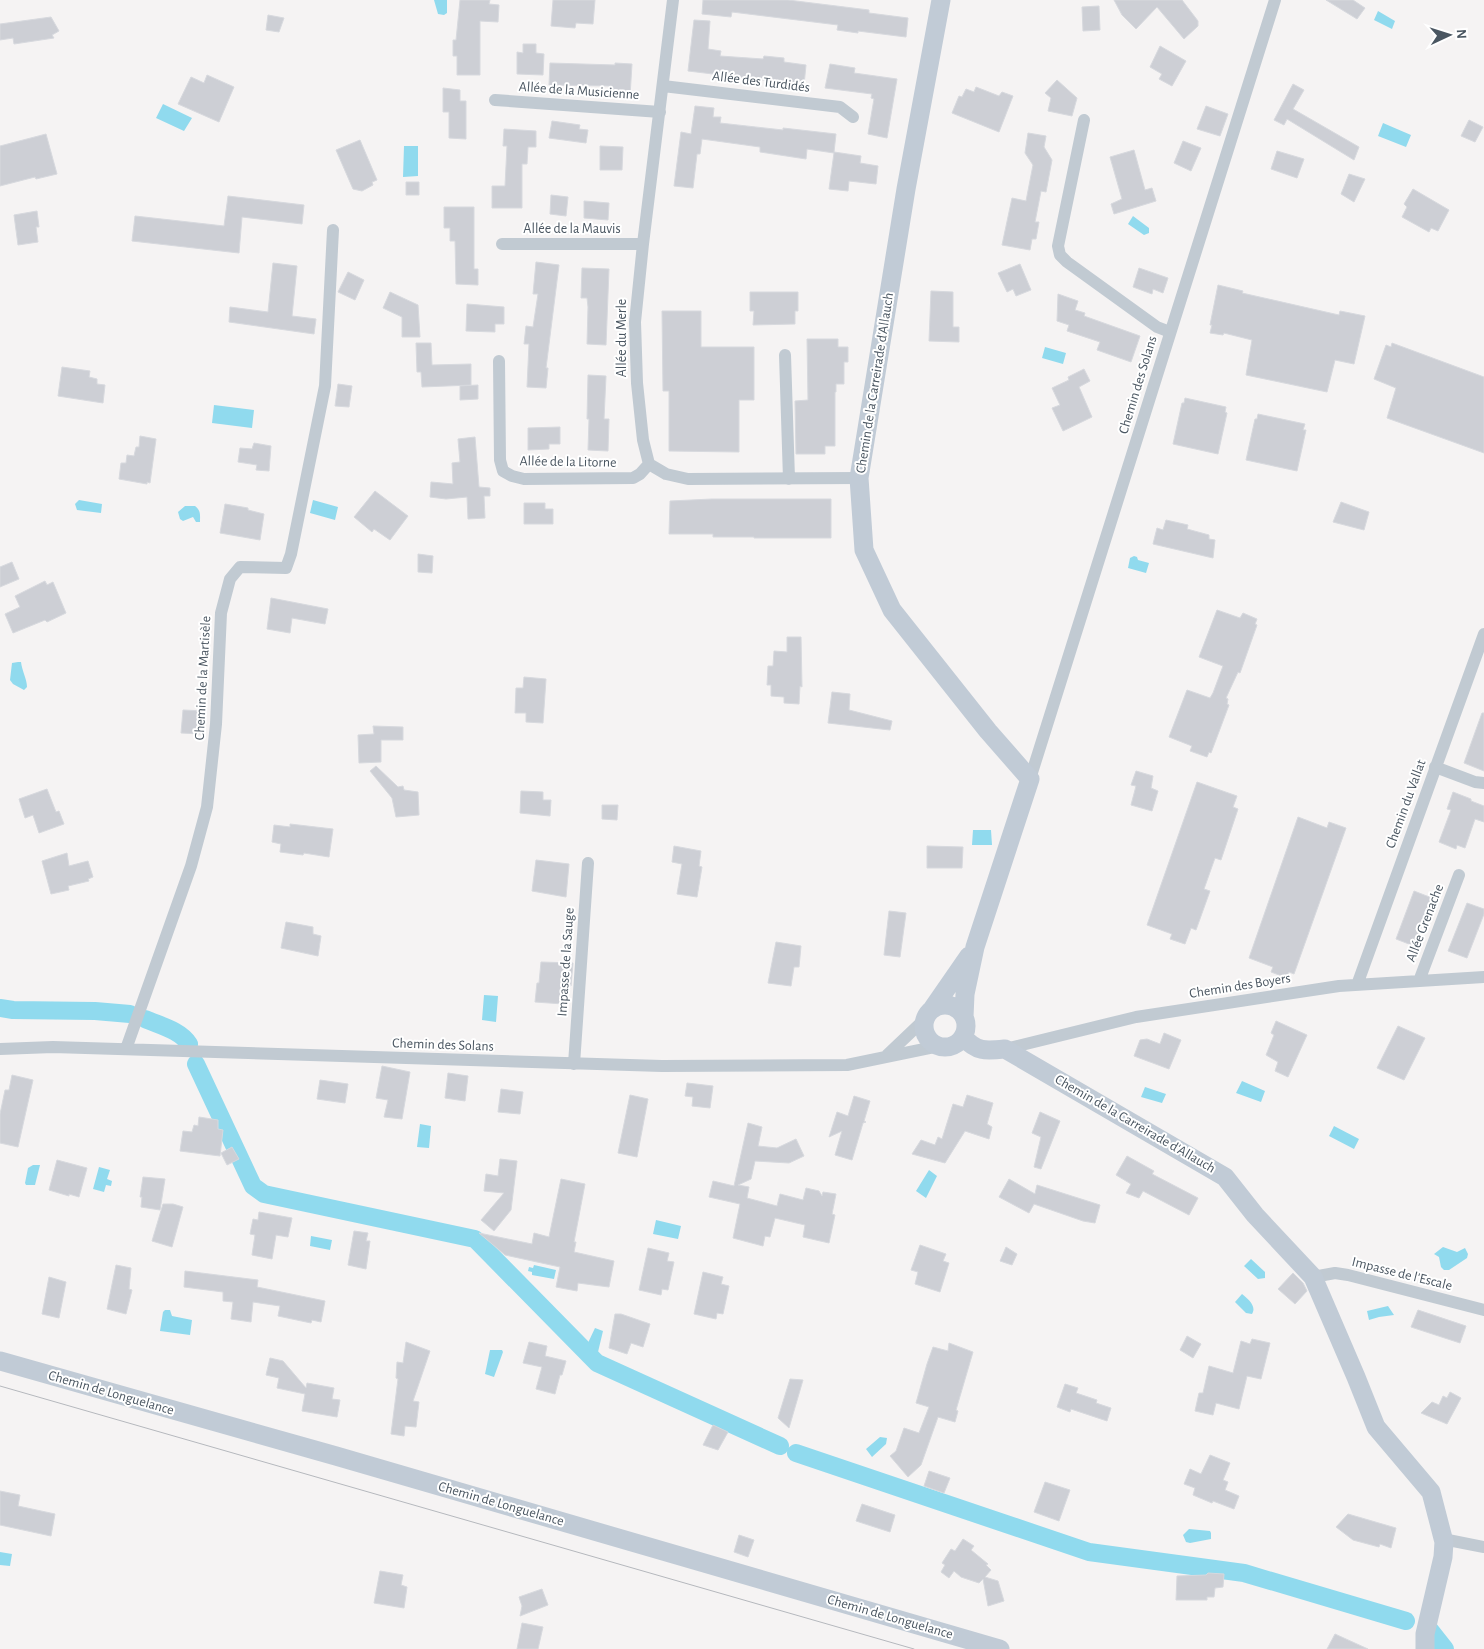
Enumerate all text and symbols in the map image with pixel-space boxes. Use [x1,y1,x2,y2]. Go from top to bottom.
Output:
north arrow [1424,10,1474,60]
text: N [1454,29,1468,40]
street label: Allée des Turdidés [711,69,811,95]
street label: Allée de la Musicienne [518,80,640,102]
street label: Allée de la Mauvis [523,222,621,236]
street label: Chemin de la Carreirade d'Allauch [854,292,896,474]
street label: Allée du Merle [615,299,629,377]
street label: Chemin des Solans [1116,334,1160,436]
street label: Allée de la Litorne [519,454,617,470]
street label: Chemin de la Martisèle [193,615,213,741]
street label: Chemin du Vallat [1383,757,1429,850]
street label: Allée Grenache [1404,882,1446,964]
street label: Impasse de la Sauge [555,907,577,1017]
street label: Chemin des Boyers [1188,971,1292,1001]
street label: Chemin des Solans [392,1036,494,1054]
street label: Chemin de la Carreirade d'Allauch [1052,1072,1218,1176]
street label: Impasse de l'Escale [1350,1255,1454,1293]
street label: Chemin de Longuelance [47,1368,175,1418]
street label: Chemin de Longuelance [437,1479,565,1529]
street label: Chemin de Longuelance [826,1592,954,1642]

